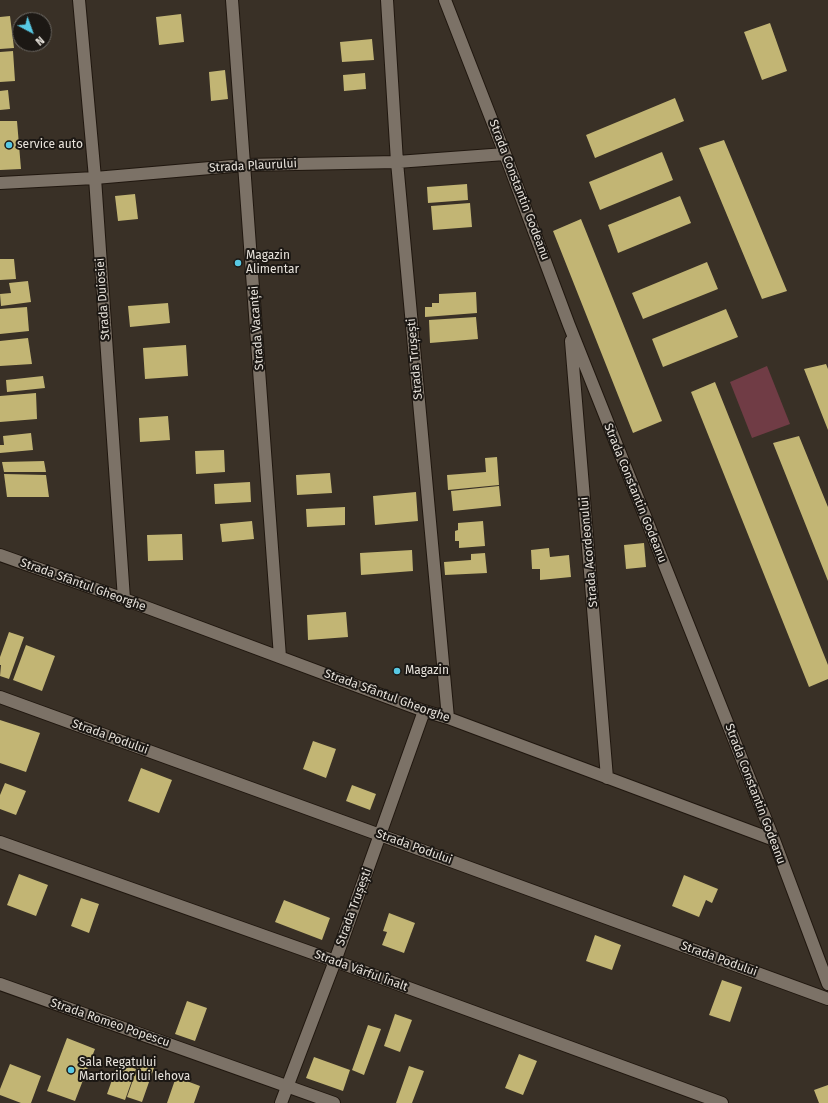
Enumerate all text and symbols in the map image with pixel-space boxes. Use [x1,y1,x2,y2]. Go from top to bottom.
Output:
north arrow [12,12,52,52]
text: N [33,33,47,48]
street label: Strada Constantin Godeanu [486,118,552,262]
place label: service auto [17,138,83,152]
marker: service auto [4,140,14,150]
street label: Strada Plaurului [209,157,297,175]
place label: Magazin Alimentar [246,249,299,277]
street label: Strada Duiosiei [93,257,113,341]
marker: Magazin Alimentar [233,258,243,268]
street label: Strada Vacanței [247,285,267,371]
street label: Strada Trușești [404,318,426,400]
street label: Strada Constantin Godeanu [600,421,670,565]
street label: Strada Acordeonului [577,496,601,608]
street label: Strada Sfântul Gheorghe [18,556,148,614]
place label: Magazin [405,664,449,678]
marker: Magazin [392,666,402,676]
street label: Strada Sfântul Gheorghe [322,667,452,725]
street label: Strada Podului [70,717,150,757]
street label: Strada Constantin Godeanu [722,722,788,866]
street label: Strada Podului [374,827,454,867]
street label: Strada Trușești [333,866,375,948]
street label: Strada Podului [679,939,759,979]
street label: Strada Vârful Înalt [312,947,410,995]
street label: Strada Romeo Popescu [49,996,171,1050]
place label: Sala Regatului Martorilor lui Iehova [79,1056,190,1084]
marker: Sala Regatului Martorilor lui Iehova [66,1065,76,1075]

